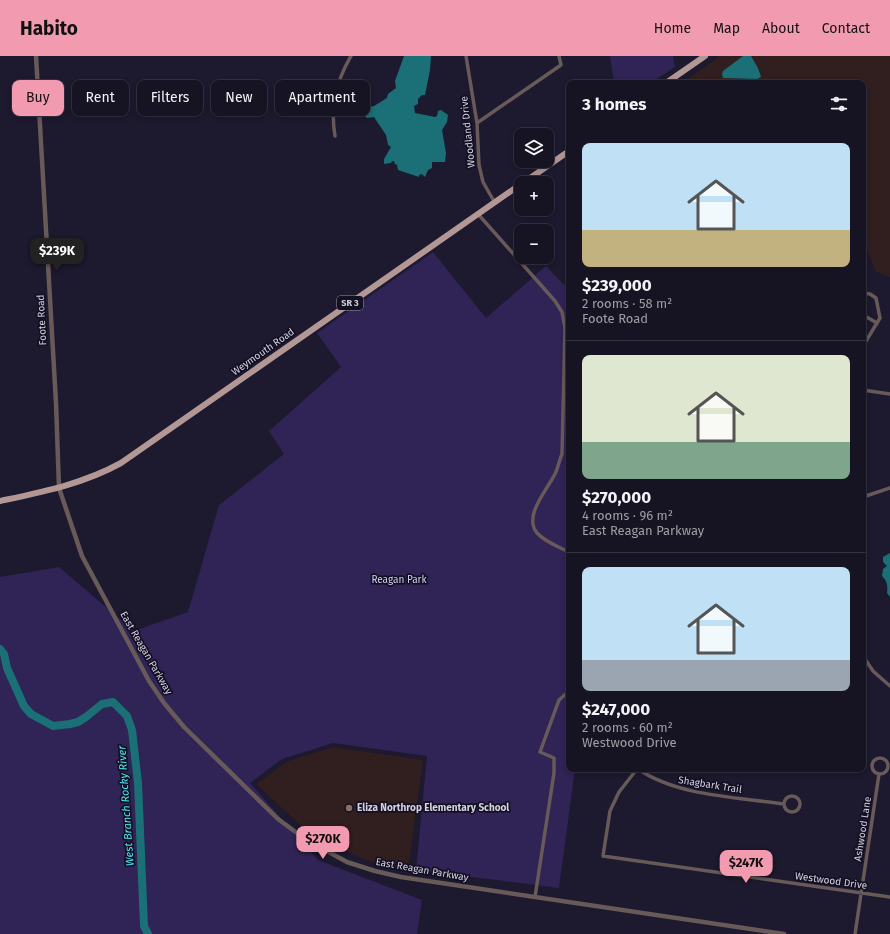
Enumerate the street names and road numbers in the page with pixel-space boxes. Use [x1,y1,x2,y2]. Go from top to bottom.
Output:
street label: Woodland Drive [458,96,478,168]
street label: Foote Road [35,294,49,346]
road number: SR 3 [337,296,363,310]
street label: Weymouth Road [229,326,297,378]
street label: East Reagan Parkway [117,609,175,697]
street label: Shagbark Trail [677,774,743,796]
street label: Ashwood Lane [852,796,874,862]
street label: East Reagan Parkway [375,856,469,884]
street label: Westwood Drive [794,870,868,892]

